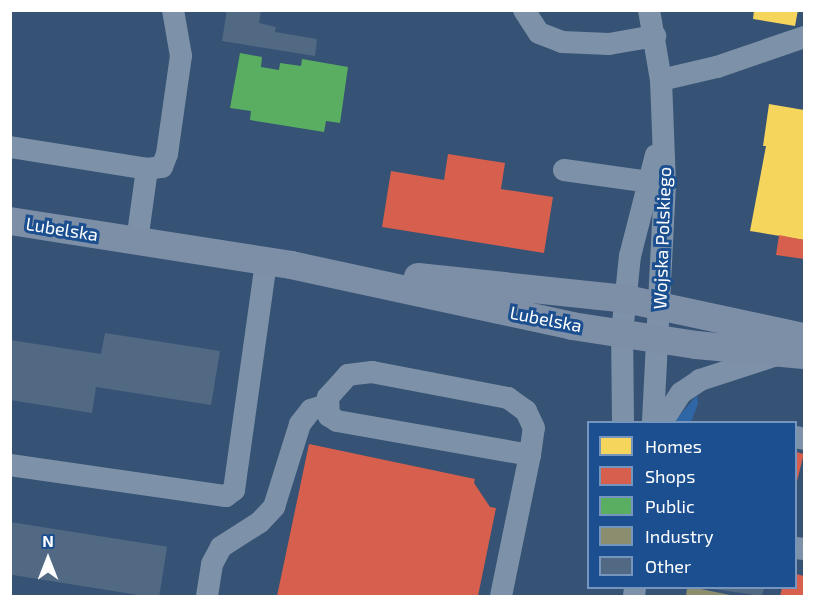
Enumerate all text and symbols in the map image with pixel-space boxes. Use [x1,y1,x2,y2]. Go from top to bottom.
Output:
street label: Wojska Polskiego [649,166,675,310]
street label: Lubelska [24,213,100,245]
street label: Lubelska [508,301,584,337]
legend [587,421,797,589]
text: Homes [645,435,702,457]
text: Shops [645,465,695,487]
text: Public [645,495,695,517]
text: Industry [645,525,714,547]
north arrow [18,529,78,589]
text: N [42,531,54,550]
text: Other [645,555,691,577]

